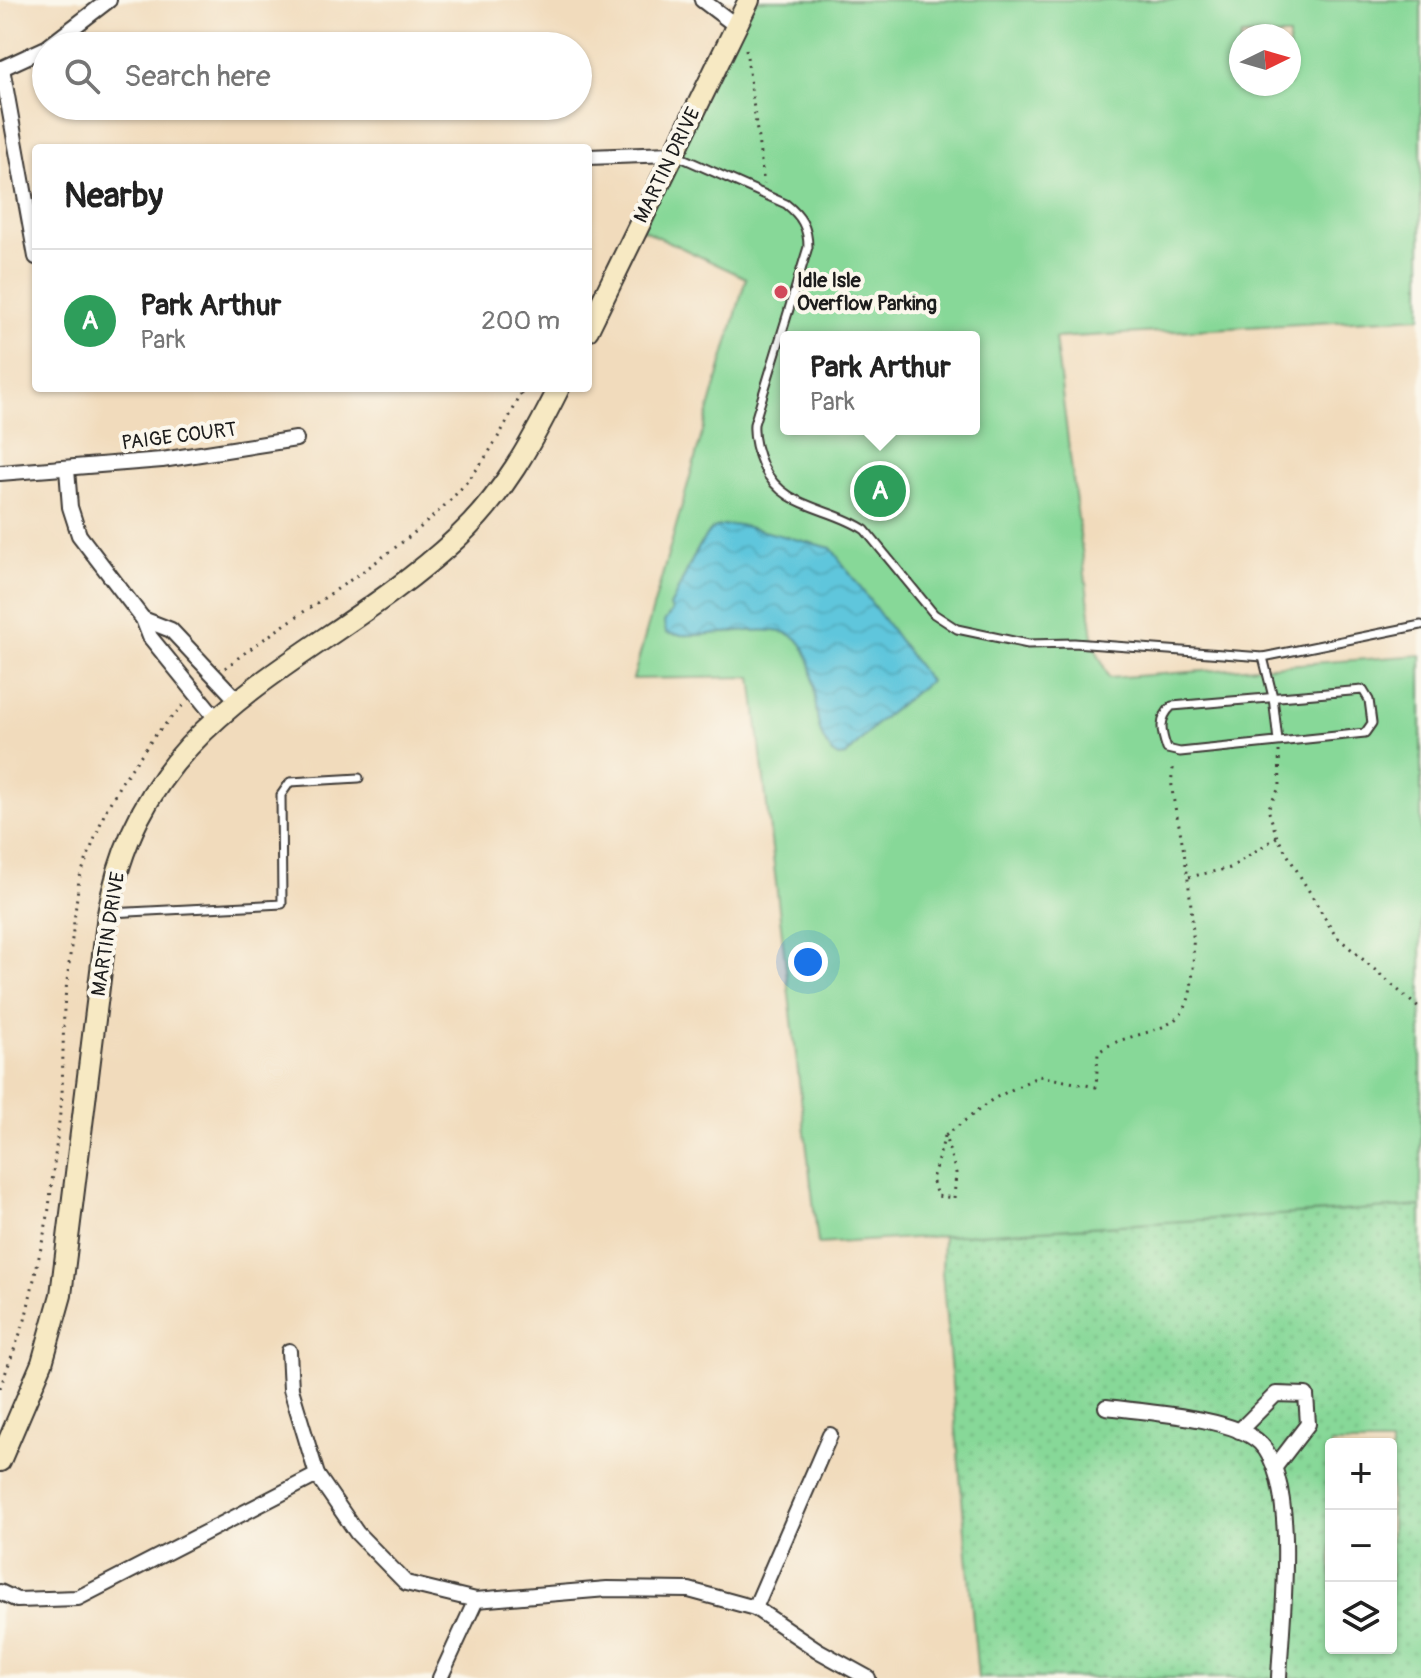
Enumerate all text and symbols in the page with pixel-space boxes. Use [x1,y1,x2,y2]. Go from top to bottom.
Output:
north arrow [1229,24,1301,96]
search box [32,32,592,120]
icon: search [60,54,104,98]
text: Search here [124,58,271,95]
street label: MARTIN DRIVE [628,103,706,227]
text: Nearby [64,175,163,218]
place label: Idle Isle Overflow Parking [797,268,937,316]
marker: Idle Isle Overflow Parking [772,283,790,301]
text: Park Arthur [140,287,281,324]
text: A [82,305,98,337]
text: 200 m [481,305,560,337]
text: Park [140,324,186,356]
popup [780,331,980,435]
text: Park Arthur [809,349,951,386]
text: Park [809,386,855,418]
street label: PAIGE COURT [120,417,238,455]
pin: A [854,461,906,521]
street label: MARTIN DRIVE [86,870,130,998]
your location [788,942,828,982]
map controls [1325,1438,1397,1654]
button: + [1325,1438,1397,1510]
button: − [1325,1510,1397,1582]
button: layers [1325,1582,1397,1654]

